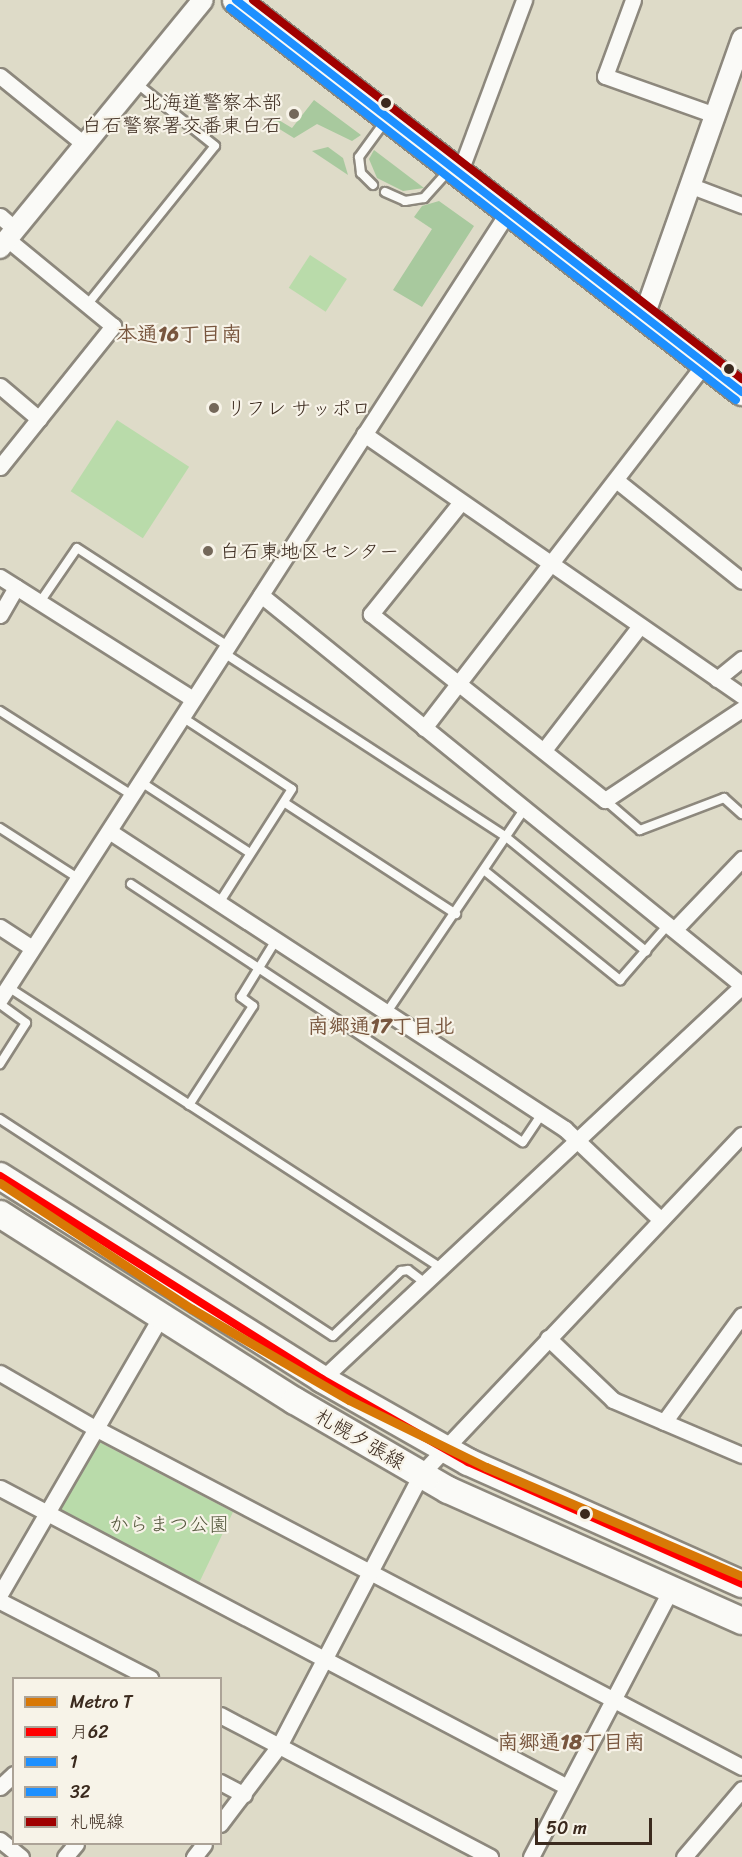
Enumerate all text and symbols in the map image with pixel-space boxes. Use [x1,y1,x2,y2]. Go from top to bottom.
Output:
place label: 北海道警察本部 白石警察署交番東白石 [82,90,282,137]
unlabelled marker [380,97,392,109]
marker: 北海道警察本部 白石警察署交番東白石 [287,107,301,121]
district label: 本通16丁目南 [116,321,242,347]
unlabelled marker [723,363,735,375]
place label: リフレ サッポロ [226,396,371,420]
marker: リフレ サッポロ [207,401,221,415]
place label: 白石東地区センター [220,539,400,563]
marker: 白石東地区センター [201,544,215,558]
district label: 南郷通17丁目北 [308,1013,454,1039]
street label: 札幌夕張線 [311,1404,409,1474]
unlabelled marker [579,1508,591,1520]
park label: からまつ公園 [109,1512,229,1536]
legend [12,1677,222,1845]
text: Metro T [70,1686,133,1718]
text: 月62 [70,1716,109,1748]
district label: 南郷通18丁目南 [497,1729,645,1755]
text: 1 [70,1746,78,1778]
text: 32 [70,1776,90,1808]
text: 札幌線 [70,1806,124,1838]
scale bar [538,1806,655,1844]
text: 50 m [546,1812,587,1844]

